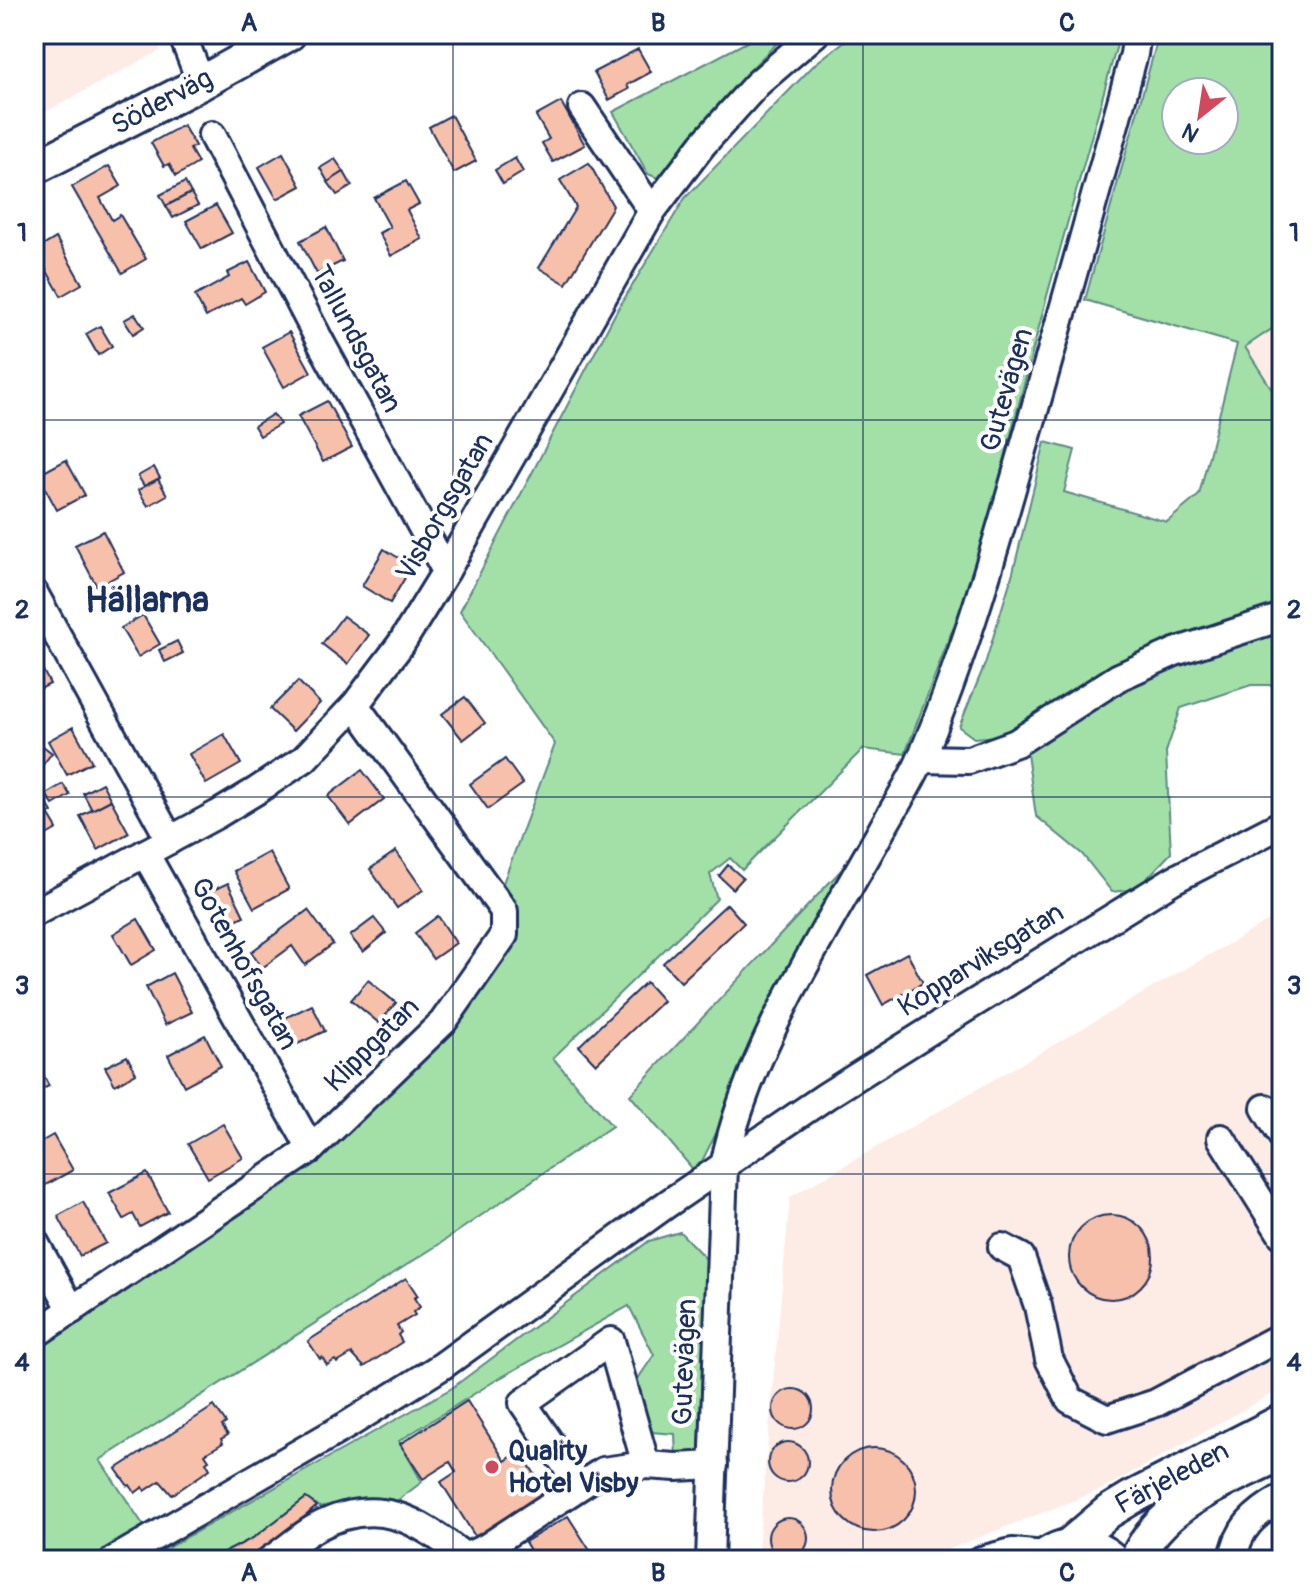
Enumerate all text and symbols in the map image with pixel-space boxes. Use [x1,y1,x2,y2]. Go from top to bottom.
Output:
text: A [241,7,258,39]
text: B [651,7,665,39]
text: C [1059,7,1075,39]
street label: Söderväg [105,61,219,143]
north arrow [1160,76,1240,156]
text: N [1177,117,1204,148]
text: 1 [17,217,27,249]
text: 1 [1289,217,1299,249]
street label: Tallundsgatan [303,259,409,419]
street label: Gutevägen [973,324,1041,456]
street label: Visborgsgatan [389,427,501,587]
district label: Hällarna [85,578,209,623]
text: 2 [15,594,29,626]
text: 2 [1287,594,1301,626]
street label: Gotenhofsgatan [182,872,306,1056]
street label: Kopparviksgatan [892,895,1070,1025]
text: 3 [15,970,29,1002]
text: 3 [1287,970,1301,1002]
street label: Klippgatan [317,990,427,1100]
street label: Gutevägen [665,1298,705,1426]
text: 4 [14,1347,30,1379]
text: 4 [1286,1347,1302,1379]
street label: Färjeleden [1109,1433,1235,1523]
place label: Quality Hotel Visby [508,1434,639,1501]
marker: Quality Hotel Visby [483,1458,501,1476]
text: A [241,1557,258,1589]
text: B [651,1557,665,1589]
text: C [1059,1557,1075,1589]

